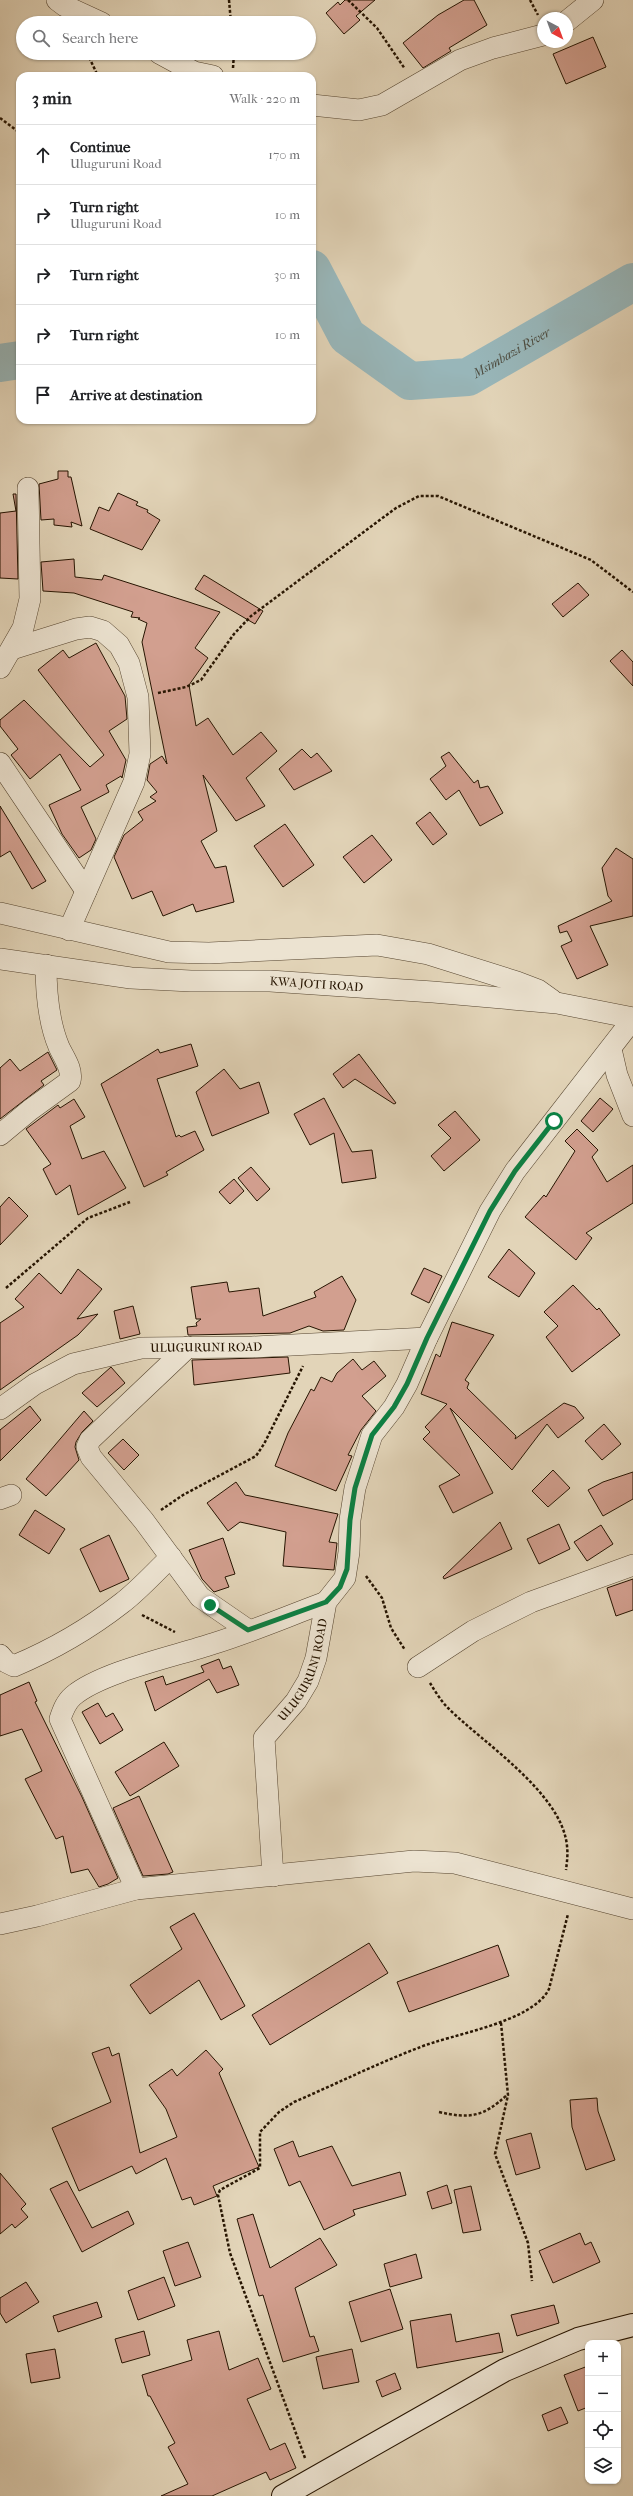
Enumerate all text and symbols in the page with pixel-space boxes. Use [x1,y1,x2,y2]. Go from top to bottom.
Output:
north arrow [537,12,573,48]
search box [16,16,316,60]
icon: search [30,27,52,49]
text: Search here [62,29,138,47]
text: 3 min [32,88,72,108]
text: Walk · 220 m [229,91,300,106]
text: Continue [70,138,130,156]
icon: ahead [32,144,54,166]
text: 170 m [268,147,300,162]
text: Uluguruni Road [70,156,162,171]
text: Turn right [70,198,139,216]
icon: right [32,204,54,226]
text: 10 m [275,207,300,222]
text: Uluguruni Road [70,216,162,231]
icon: right [32,264,54,286]
text: Turn right [70,266,139,284]
text: 30 m [274,267,300,282]
icon: right [32,324,54,346]
water label: Msimbazi River [469,324,554,381]
text: Turn right [70,326,139,344]
text: 10 m [275,327,300,342]
icon: arrive [32,384,54,406]
text: Arrive at destination [70,386,202,404]
street label: KWA JOTI ROAD [269,974,364,994]
route start [545,1112,563,1130]
street label: ULUGURUNI ROAD [150,1339,263,1355]
route end [201,1596,219,1614]
street label: ULUGURUNI ROAD [275,1617,330,1724]
map controls [585,2340,621,2484]
button: + [585,2340,621,2376]
button: − [585,2376,621,2412]
button: locate [585,2412,621,2448]
button: layers [585,2448,621,2484]

